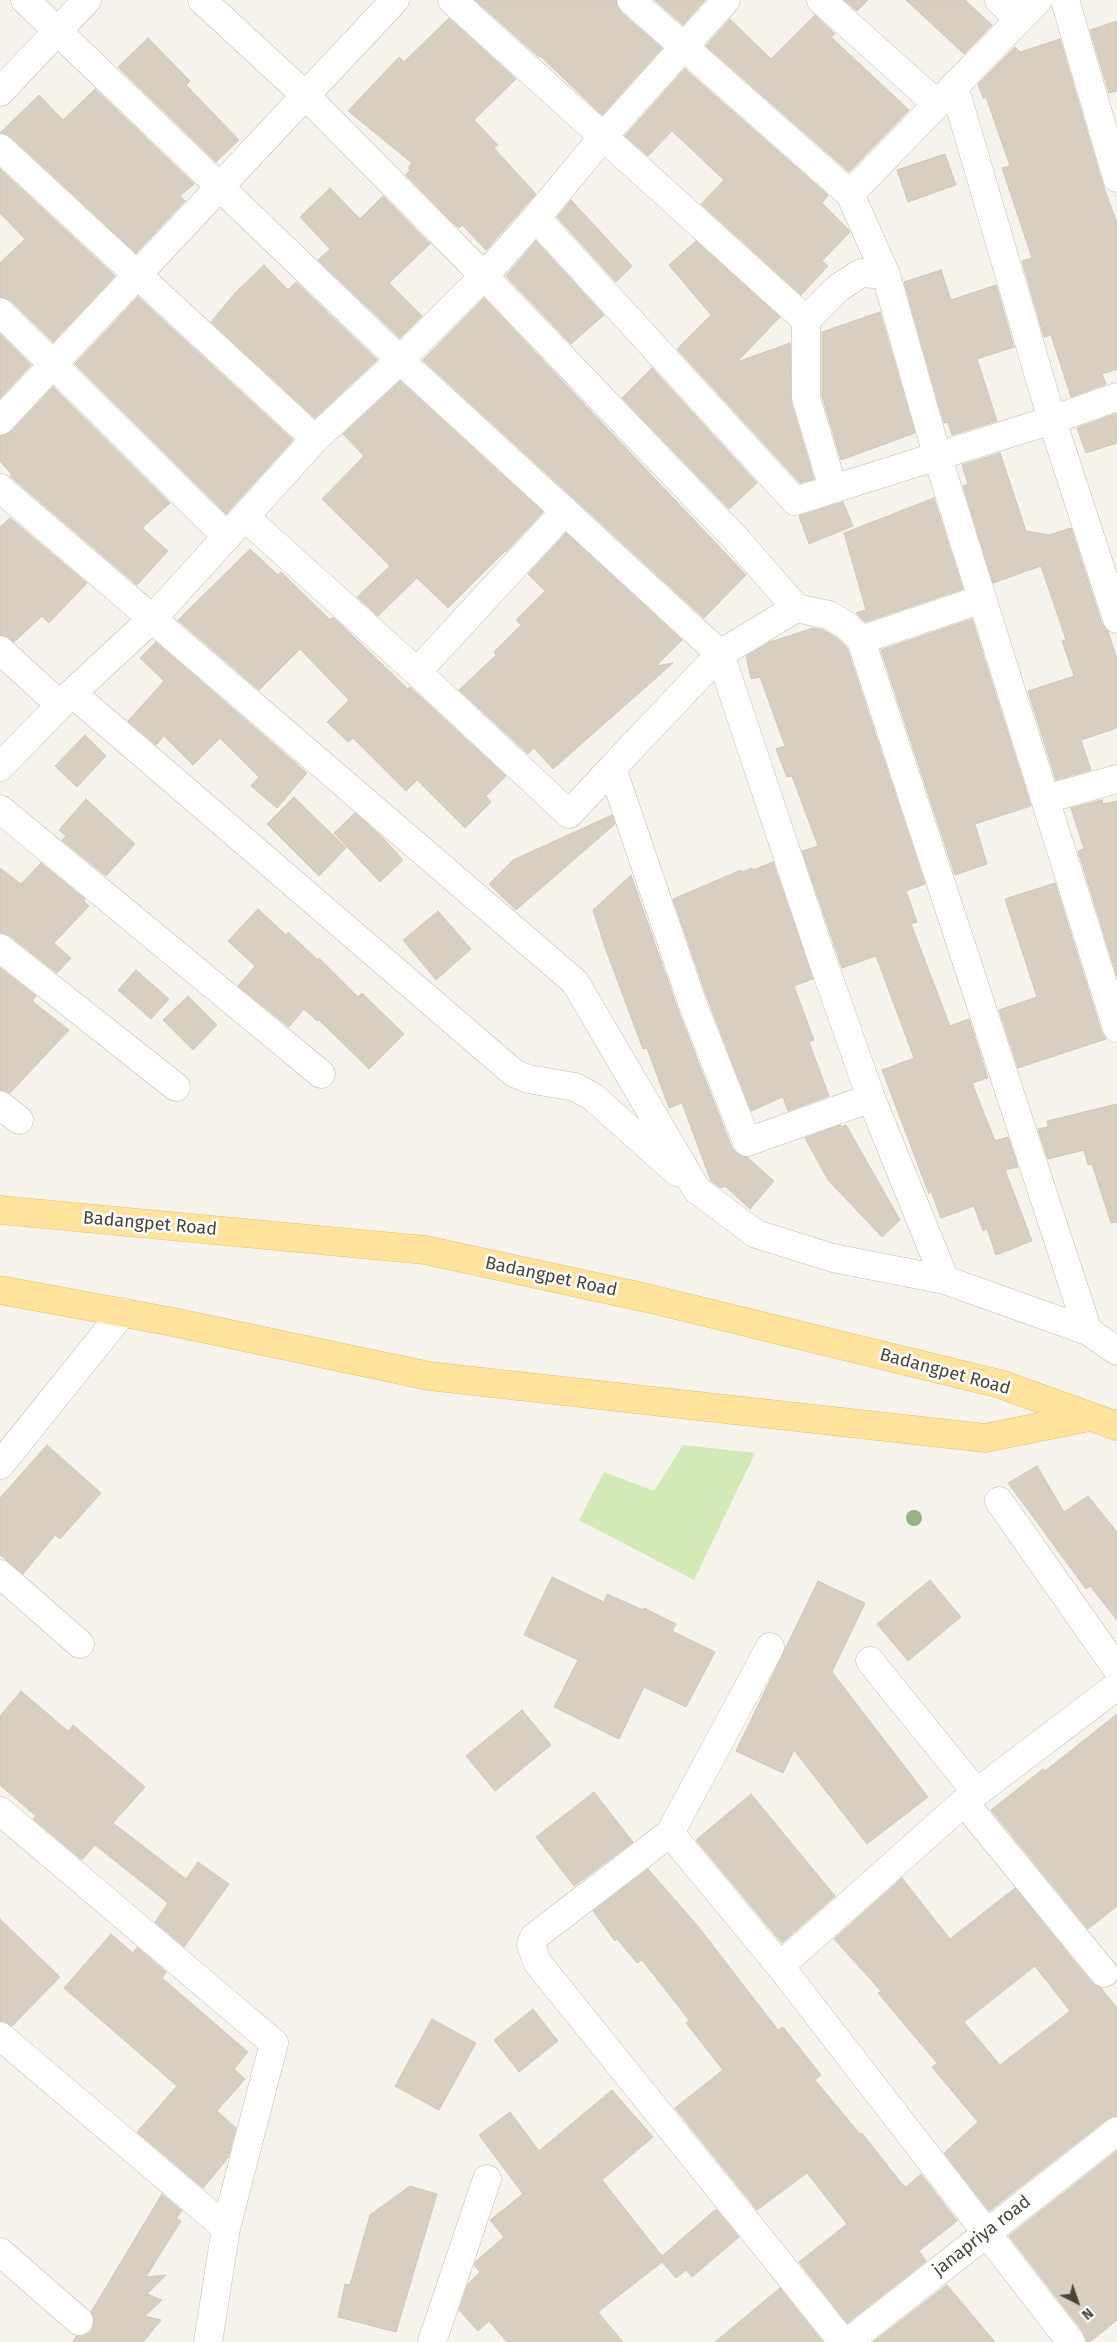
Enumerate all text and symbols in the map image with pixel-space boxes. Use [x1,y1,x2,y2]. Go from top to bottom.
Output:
street label: Badangpet Road [82,1207,218,1241]
street label: Badangpet Road [483,1252,619,1302]
street label: Badangpet Road [877,1344,1013,1400]
street label: janapriya road [929,2191,1035,2281]
north arrow [1052,2277,1102,2327]
text: N [1078,2304,1096,2323]

